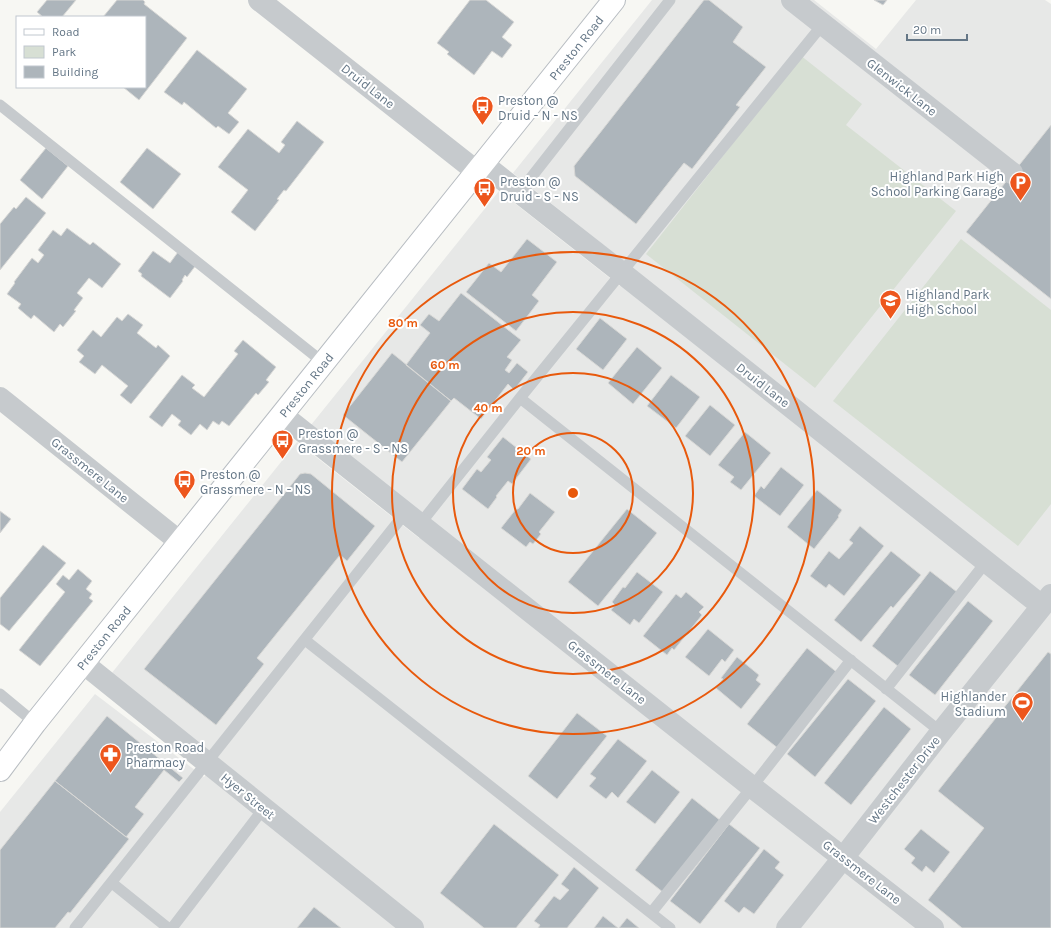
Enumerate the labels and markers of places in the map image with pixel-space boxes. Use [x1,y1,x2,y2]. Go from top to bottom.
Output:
place label: Preston @ Druid - N - NS [498,93,578,123]
bus stop icon: Preston @ Druid - N - NS [469,94,495,127]
place label: Highland Park High School Parking Garage [871,169,1004,199]
parking icon: Highland Park High School Parking Garage [1007,170,1033,203]
place label: Preston @ Druid - S - NS [500,174,579,204]
bus stop icon: Preston @ Druid - S - NS [472,175,498,208]
place label: Highland Park High School [906,287,990,317]
school or university icon: Highland Park High School [878,288,904,321]
place label: Preston @ Grassmere - S - NS [298,426,408,456]
bus stop icon: Preston @ Grassmere - S - NS [269,427,295,460]
place label: Preston @ Grassmere - N - NS [200,467,311,497]
bus stop icon: Preston @ Grassmere - N - NS [171,468,197,501]
centre of rings [566,486,580,500]
place label: Highlander Stadium [941,689,1006,719]
sports icon: Highlander Stadium [1009,690,1035,723]
place label: Preston Road Pharmacy [126,740,204,770]
pharmacy icon: Preston Road Pharmacy [98,741,124,774]

